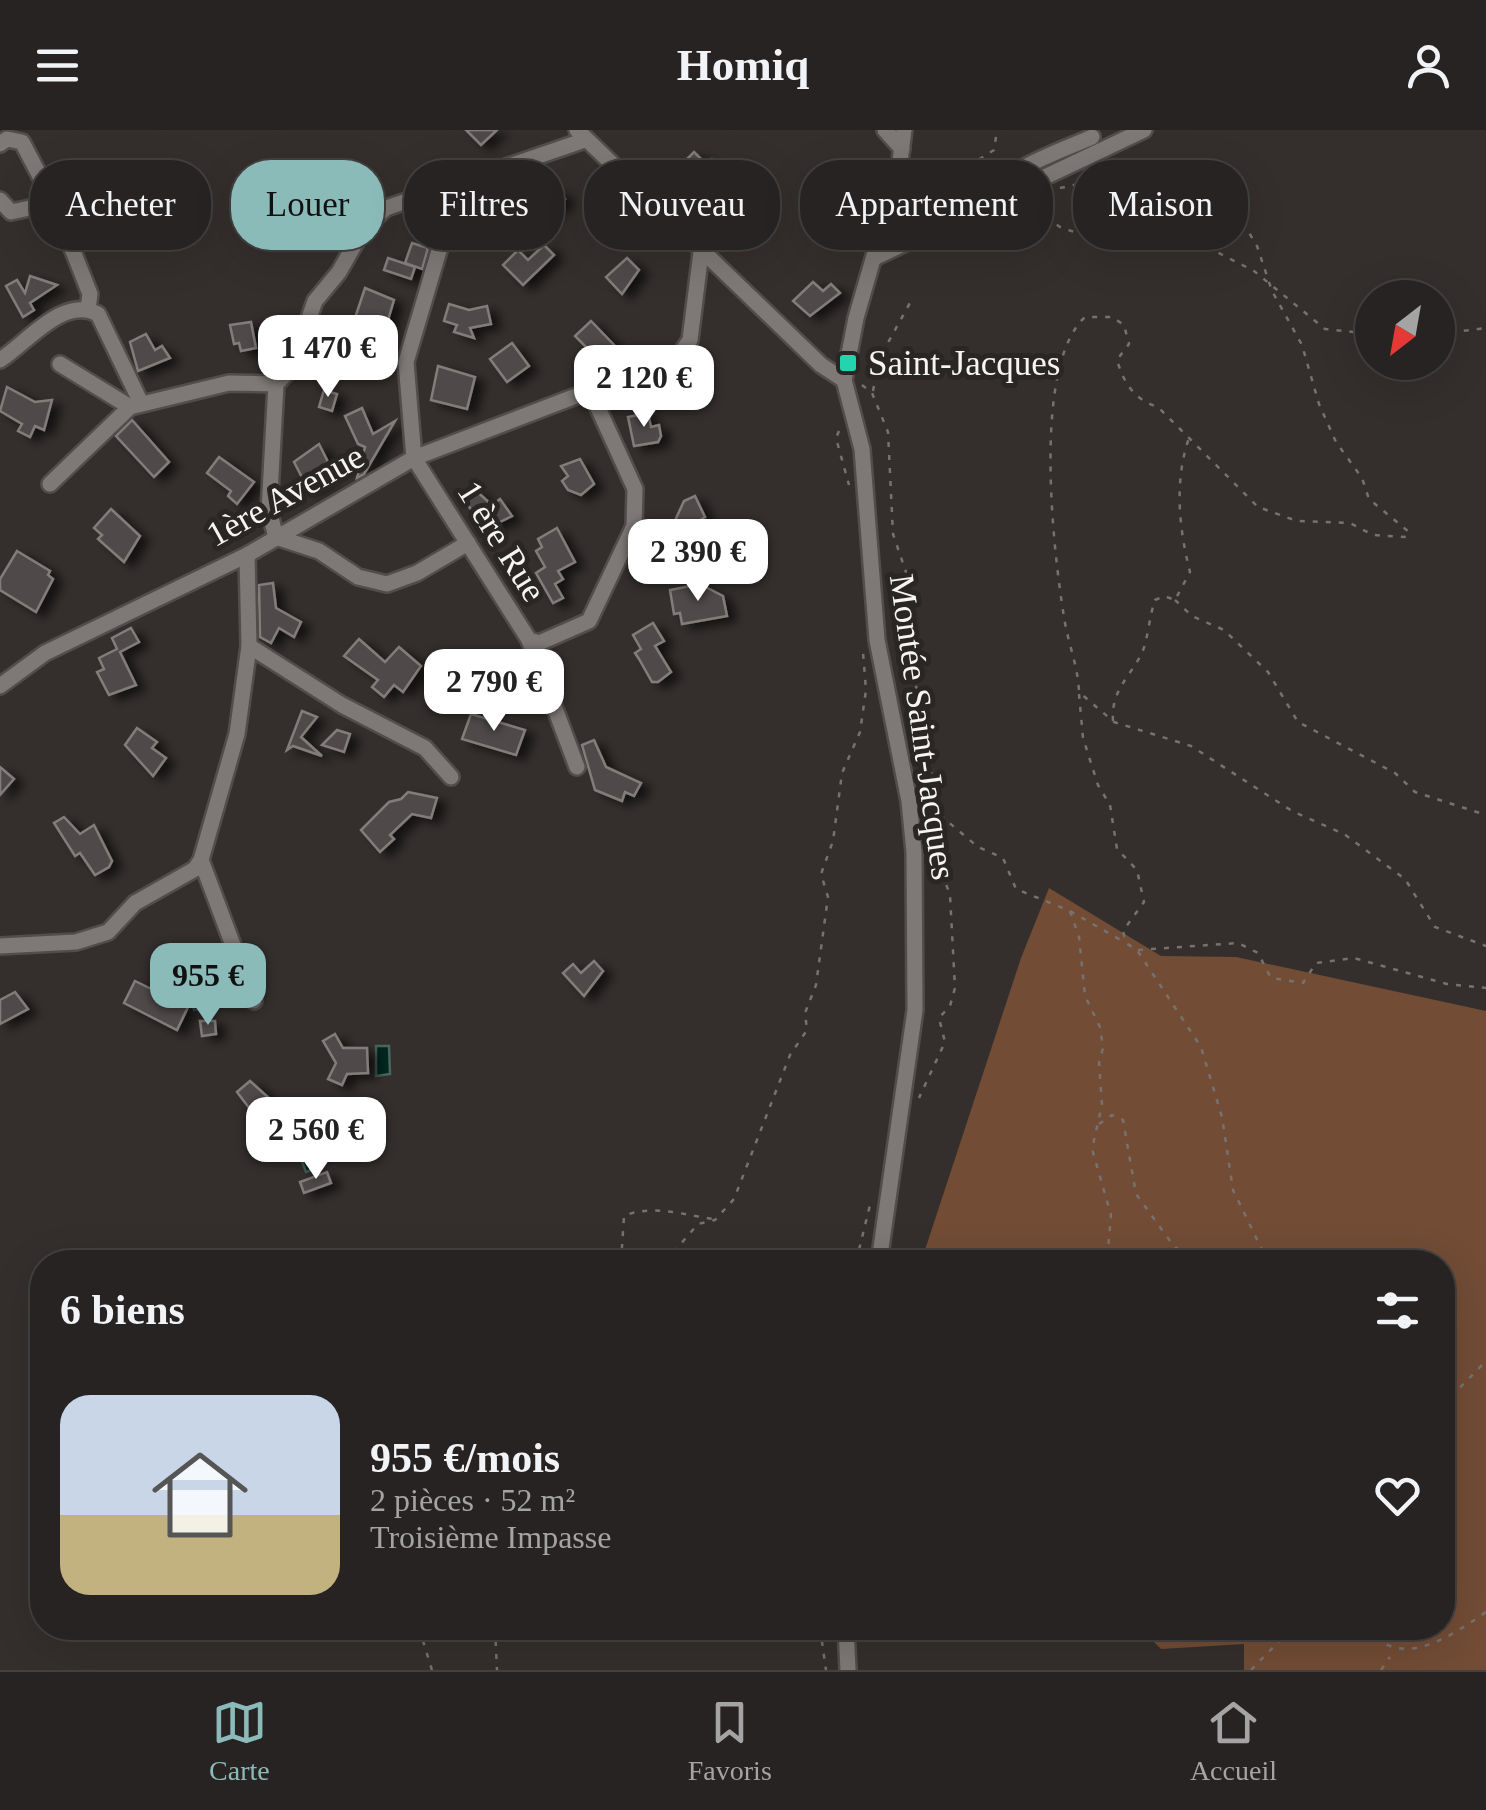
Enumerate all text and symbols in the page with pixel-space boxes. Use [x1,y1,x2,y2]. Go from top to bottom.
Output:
icon: menu [30,38,85,93]
icon: person [1401,38,1456,93]
text: Homiq [677,40,809,90]
chip: Acheter [30,160,211,250]
chip: Louer [231,160,384,250]
chip: Filtres [404,160,564,250]
chip: Nouveau [584,160,780,250]
chip: Appartement [800,160,1053,250]
chip: Maison [1073,160,1248,250]
north arrow [1355,280,1455,380]
map controls [1355,280,1455,380]
pin: 1 470 € [236,315,420,400]
text: 1 470 € [280,329,376,365]
place label: Saint-Jacques [868,344,1060,383]
pin: 2 120 € [552,345,736,430]
marker: Saint-Jacques [837,352,859,374]
text: 2 120 € [596,359,692,395]
street label: 1ère Avenue [200,436,370,555]
street label: 1 ère Rue [450,474,554,608]
pin: 2 390 € [606,519,790,604]
text: 2 390 € [650,533,746,569]
street label: Montée Saint-Jacques [882,572,963,882]
pin: 2 790 € [402,649,586,734]
text: 2 790 € [446,663,542,699]
pin: 955 € [138,943,278,1028]
text: 955 € [172,957,244,993]
pin: 2 560 € [224,1097,408,1182]
text: 2 560 € [268,1111,364,1147]
icon: filters [1370,1283,1425,1338]
text: 6 biens [60,1287,185,1333]
icon: home [140,1435,260,1555]
text: 955 €/mois [370,1435,560,1481]
icon: heart [1370,1468,1425,1523]
text: 2 pièces · 52 m² [370,1482,575,1518]
text: Troisième Impasse [370,1519,611,1555]
tab: Carte [209,1695,270,1787]
tab: Favoris [688,1695,772,1787]
tab: Accueil [1190,1695,1277,1787]

